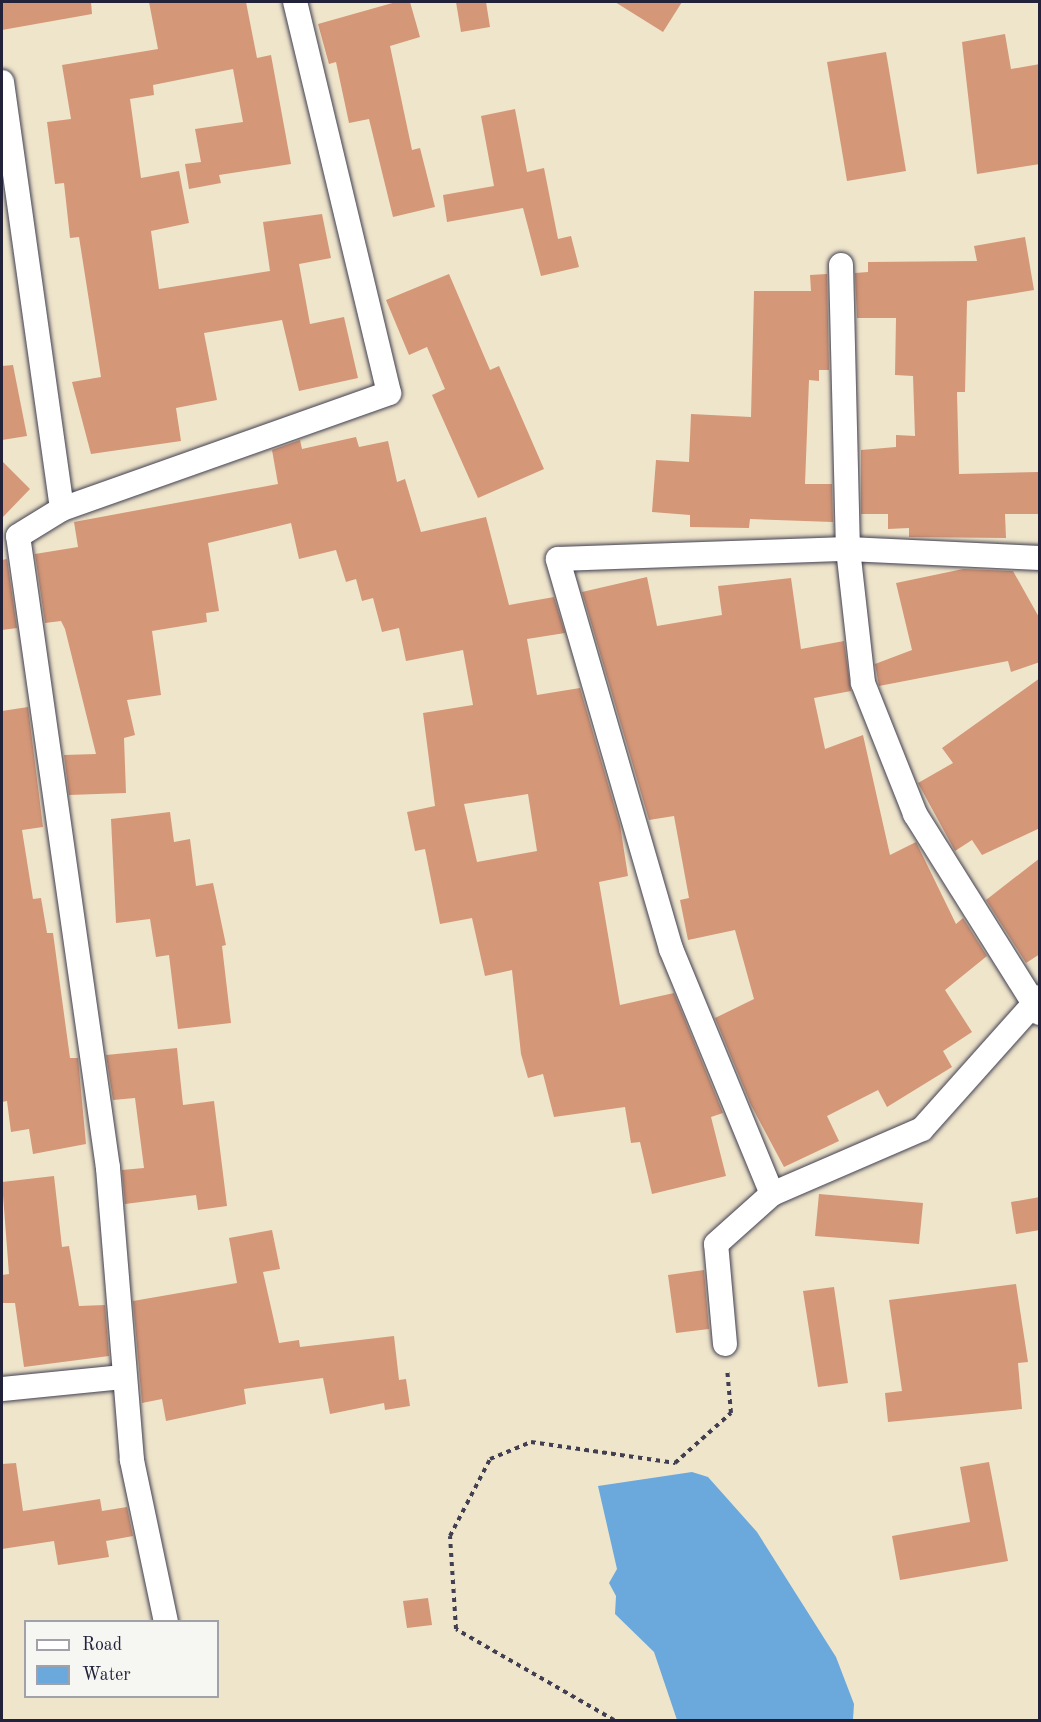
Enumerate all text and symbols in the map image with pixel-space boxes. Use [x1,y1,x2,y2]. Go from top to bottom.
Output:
legend [24,1620,219,1698]
text: Road [82,1636,122,1654]
text: Water [82,1666,131,1684]

